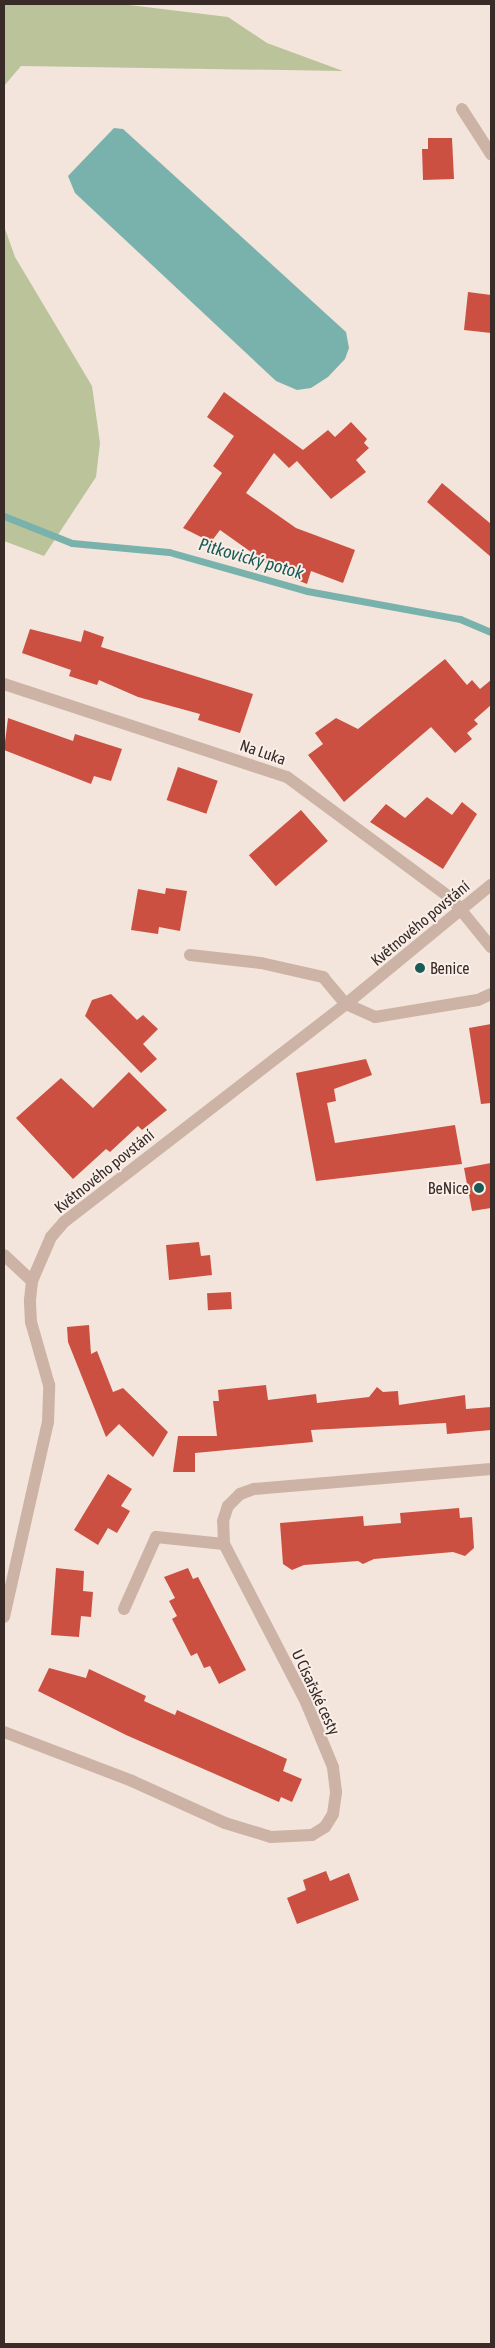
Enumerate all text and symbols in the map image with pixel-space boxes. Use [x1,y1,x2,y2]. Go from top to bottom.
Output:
water label: Pitkovický potok [196,534,306,584]
street label: Na Luka [237,735,289,769]
street label: Květnového povstání [367,876,473,970]
place label: Benice [430,958,469,978]
marker: Benice [414,962,426,974]
street label: Květnového povstání [50,1125,158,1217]
place label: BeNice [428,1178,469,1198]
marker: BeNice [473,1182,485,1194]
street label: U Císařské cesty [288,1646,344,1738]

